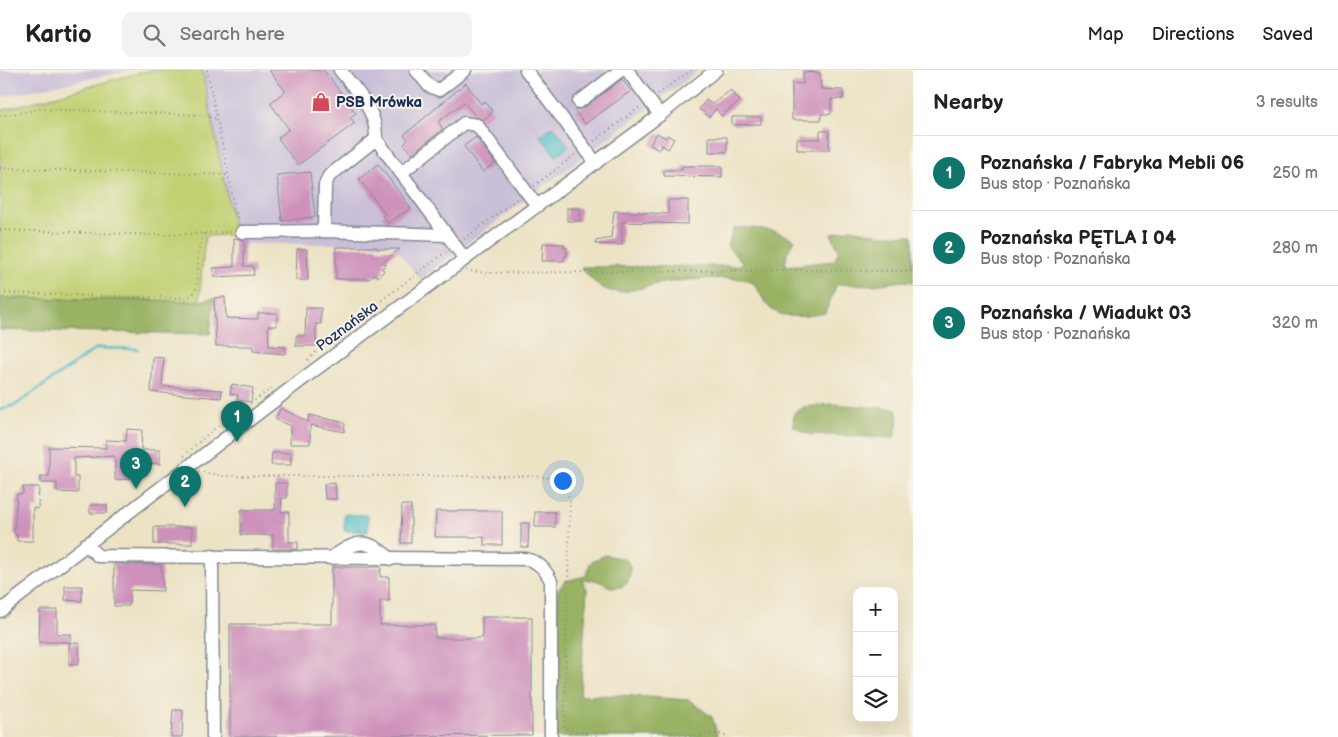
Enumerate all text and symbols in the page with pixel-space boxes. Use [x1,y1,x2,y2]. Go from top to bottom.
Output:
search box [122,12,472,57]
text: Kartio [25,20,92,49]
icon: search [140,21,168,49]
text: Search here [180,23,285,46]
text: Map [1088,24,1124,45]
text: Directions [1152,24,1234,45]
text: Saved [1262,24,1313,45]
text: Nearby [933,90,1003,115]
shop icon: PSB Mrówka [310,91,332,113]
place label: PSB Mrówka [336,93,422,112]
text: 3 results [1256,93,1318,112]
text: Poznańska / Fabryka Mebli 06 [980,152,1244,175]
text: 1 [946,164,952,183]
text: 250 m [1272,164,1318,183]
text: Bus stop · Poznańska [980,175,1131,194]
text: Poznańska PĘTLA I 04 [980,227,1176,250]
text: 2 [944,239,954,258]
text: 280 m [1272,239,1318,258]
text: Bus stop · Poznańska [980,250,1131,269]
street label: Poznańska [313,297,382,356]
text: Poznańska / Wiadukt 03 [980,302,1191,325]
text: 3 [944,314,954,333]
text: 320 m [1272,314,1318,333]
text: Bus stop · Poznańska [980,325,1131,344]
pin: 1 [221,401,253,442]
pin: 3 [120,448,152,489]
pin: 2 [169,466,201,507]
your location [550,468,576,494]
map controls [853,587,898,722]
button: + [853,587,898,632]
button: − [853,632,898,677]
button: layers [853,677,898,722]

